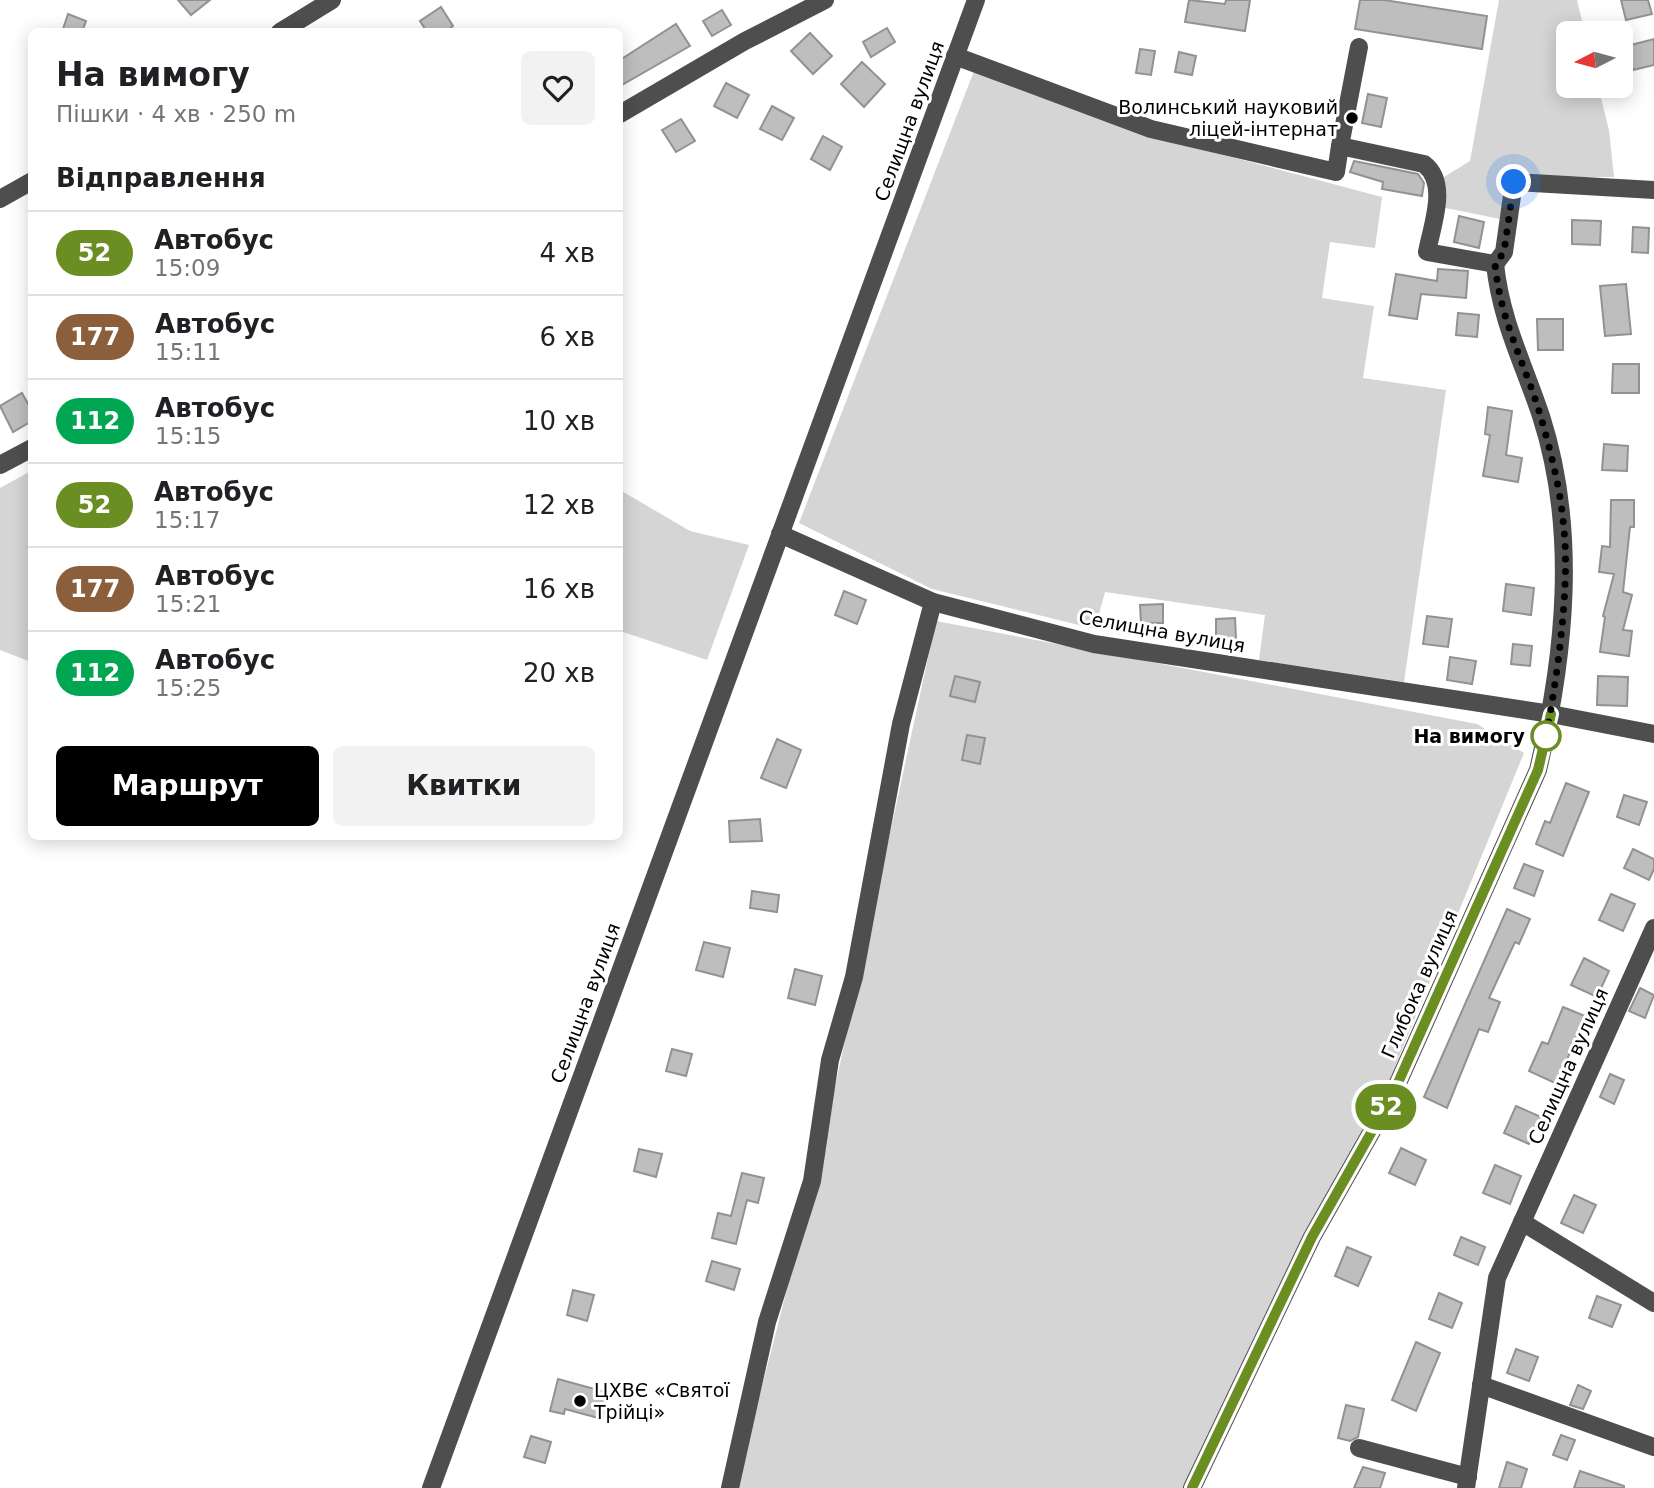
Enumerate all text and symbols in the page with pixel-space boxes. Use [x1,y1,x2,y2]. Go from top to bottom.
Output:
north arrow [1556,21,1633,98]
map controls [1556,21,1633,98]
street label: Селищна вулиця [870,38,948,204]
button: heart [521,51,595,125]
text: На вимогу [56,55,250,94]
place label: Волинський науковий ліцей-інтернат [1118,96,1338,140]
text: Пішки · 4 хв · 250 m [56,101,296,127]
marker: Волинський науковий ліцей-інтернат [1344,110,1360,126]
text: Відправлення [56,163,266,193]
your location [1496,164,1531,199]
text: Автобус [154,225,274,255]
text: 4 хв [539,238,595,268]
text: 52 [78,239,111,267]
text: 15:09 [154,255,220,281]
text: Автобус [155,309,275,339]
text: 6 хв [539,322,595,352]
text: 177 [70,323,120,351]
text: 15:11 [155,339,221,365]
text: Автобус [155,393,275,423]
text: 10 хв [523,406,595,436]
text: 112 [70,407,120,435]
text: 15:15 [155,423,221,449]
text: Автобус [154,477,274,507]
text: 12 хв [523,490,595,520]
text: 52 [78,491,111,519]
text: 15:17 [154,507,220,533]
text: Автобус [155,561,275,591]
text: 16 хв [523,574,595,604]
text: 177 [70,575,120,603]
text: 15:21 [155,591,221,617]
street label: Селищна вулиця [1077,606,1247,656]
text: Автобус [155,645,275,675]
text: 20 хв [523,658,595,688]
text: 112 [70,659,120,687]
text: 15:25 [155,675,221,701]
marker: На вимогу [1531,721,1561,751]
place label: На вимогу [1413,725,1526,747]
button: Маршрут [56,746,319,826]
button: Квитки [333,746,595,826]
street label: Глибока вулиця [1376,906,1462,1062]
street label: Селищна вулиця [546,920,624,1086]
street label: Селищна вулиця [1524,984,1612,1148]
line badge: 52 [1354,1084,1418,1130]
text: 52 [1369,1093,1403,1121]
place label: ЦХВЄ «Святої Трійці» [593,1379,730,1423]
marker: ЦХВЄ «Святої Трійці» [572,1393,588,1409]

